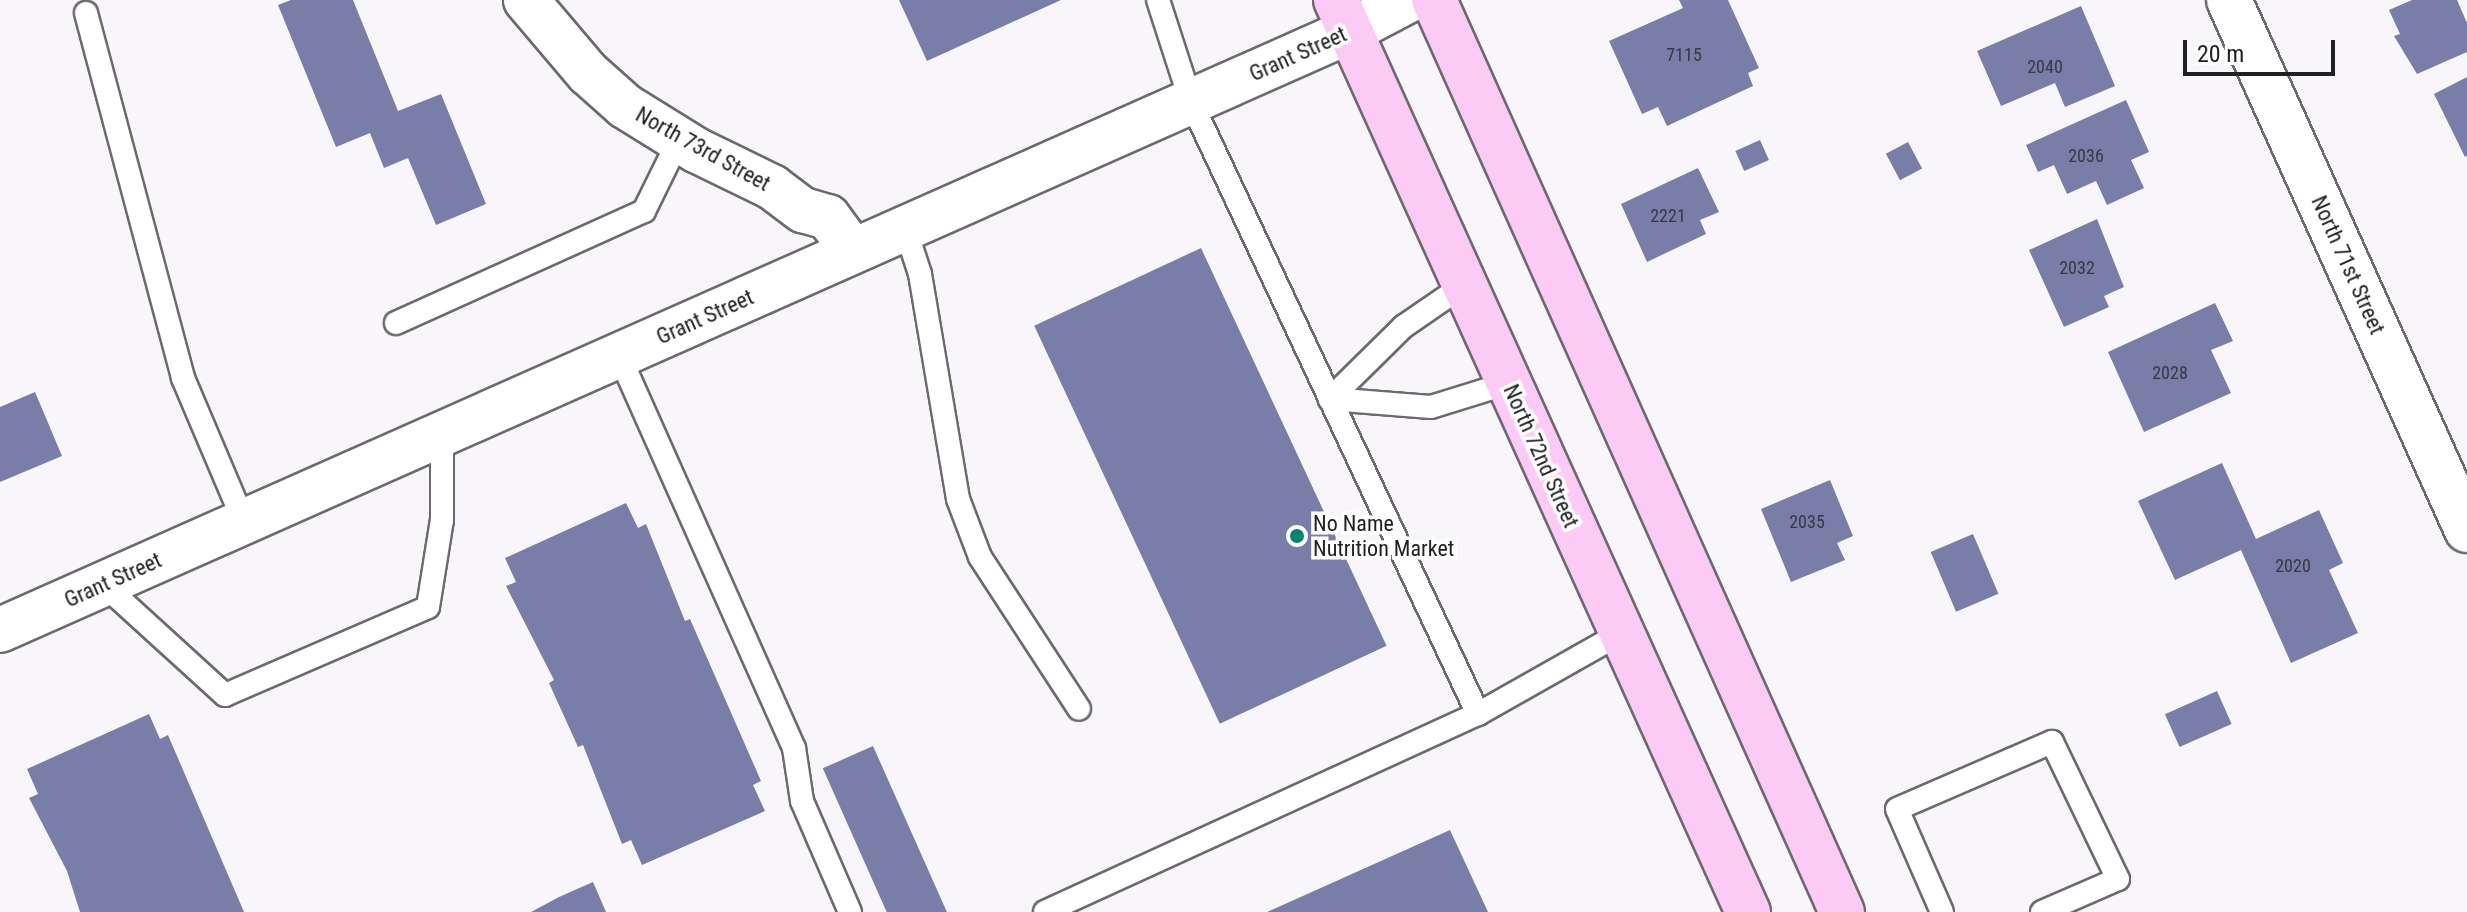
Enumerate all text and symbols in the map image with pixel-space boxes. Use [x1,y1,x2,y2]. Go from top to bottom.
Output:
street label: Grant Street [1245,21,1351,87]
scale bar [2187,24,2339,74]
text: 20 m [2197,40,2244,68]
house number: 7115 [1666,44,1702,66]
house number: 2040 [2027,56,2063,78]
street label: North 73rd Street [631,101,775,197]
house number: 2036 [2068,145,2104,167]
street label: North 71st Street [2306,192,2390,338]
house number: 2221 [1650,205,1686,227]
house number: 2032 [2059,257,2095,279]
street label: Grant Street [652,284,758,350]
house number: 2028 [2152,362,2188,384]
street label: North 72nd Street [1498,380,1584,532]
place label: No Name Nutrition Market [1313,510,1454,562]
house number: 2035 [1789,511,1825,533]
marker: No Name Nutrition Market [1288,527,1306,545]
street label: Grant Street [60,547,166,613]
house number: 2020 [2275,555,2311,577]

